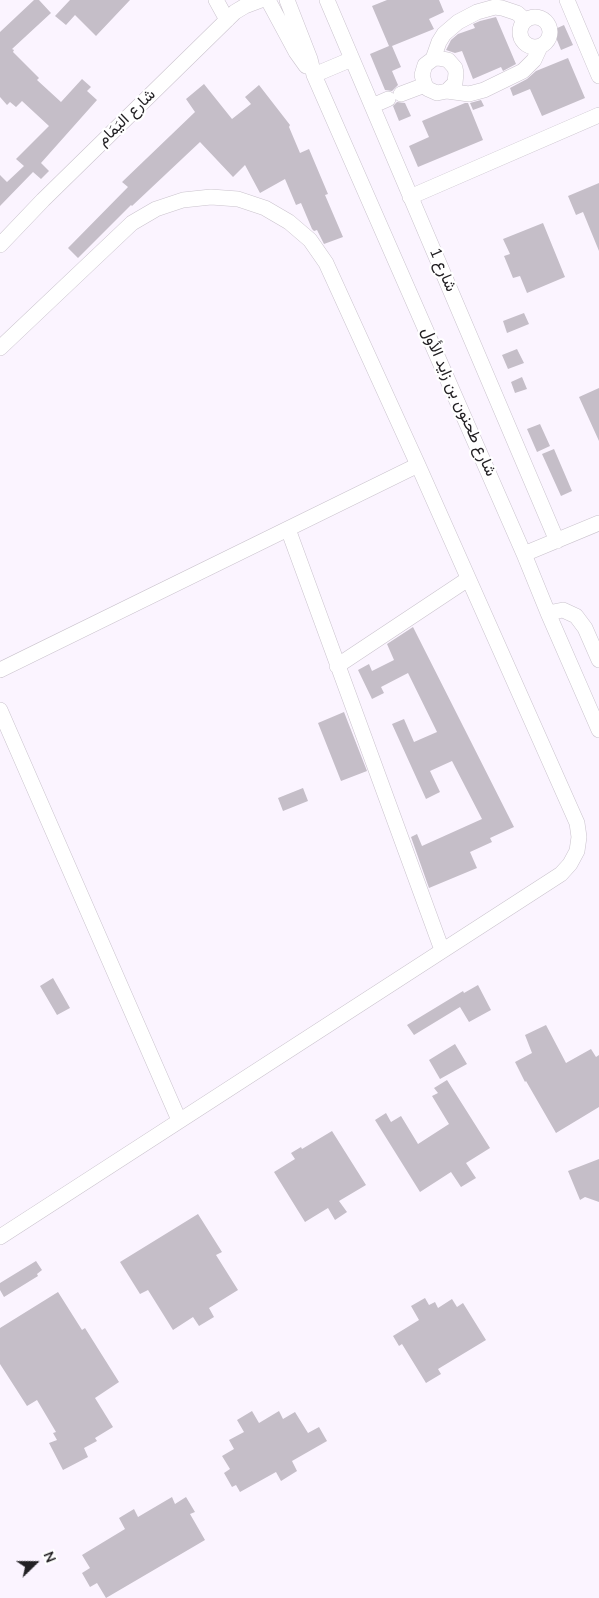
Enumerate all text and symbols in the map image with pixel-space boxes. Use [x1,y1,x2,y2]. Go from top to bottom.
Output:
street label: شارع اليَمَام [94,86,160,150]
street label: شارع 1 [424,245,460,295]
street label: شارع طحنون بن زايد الأول [416,324,500,480]
north arrow [10,1538,60,1588]
text: N [39,1549,60,1566]

